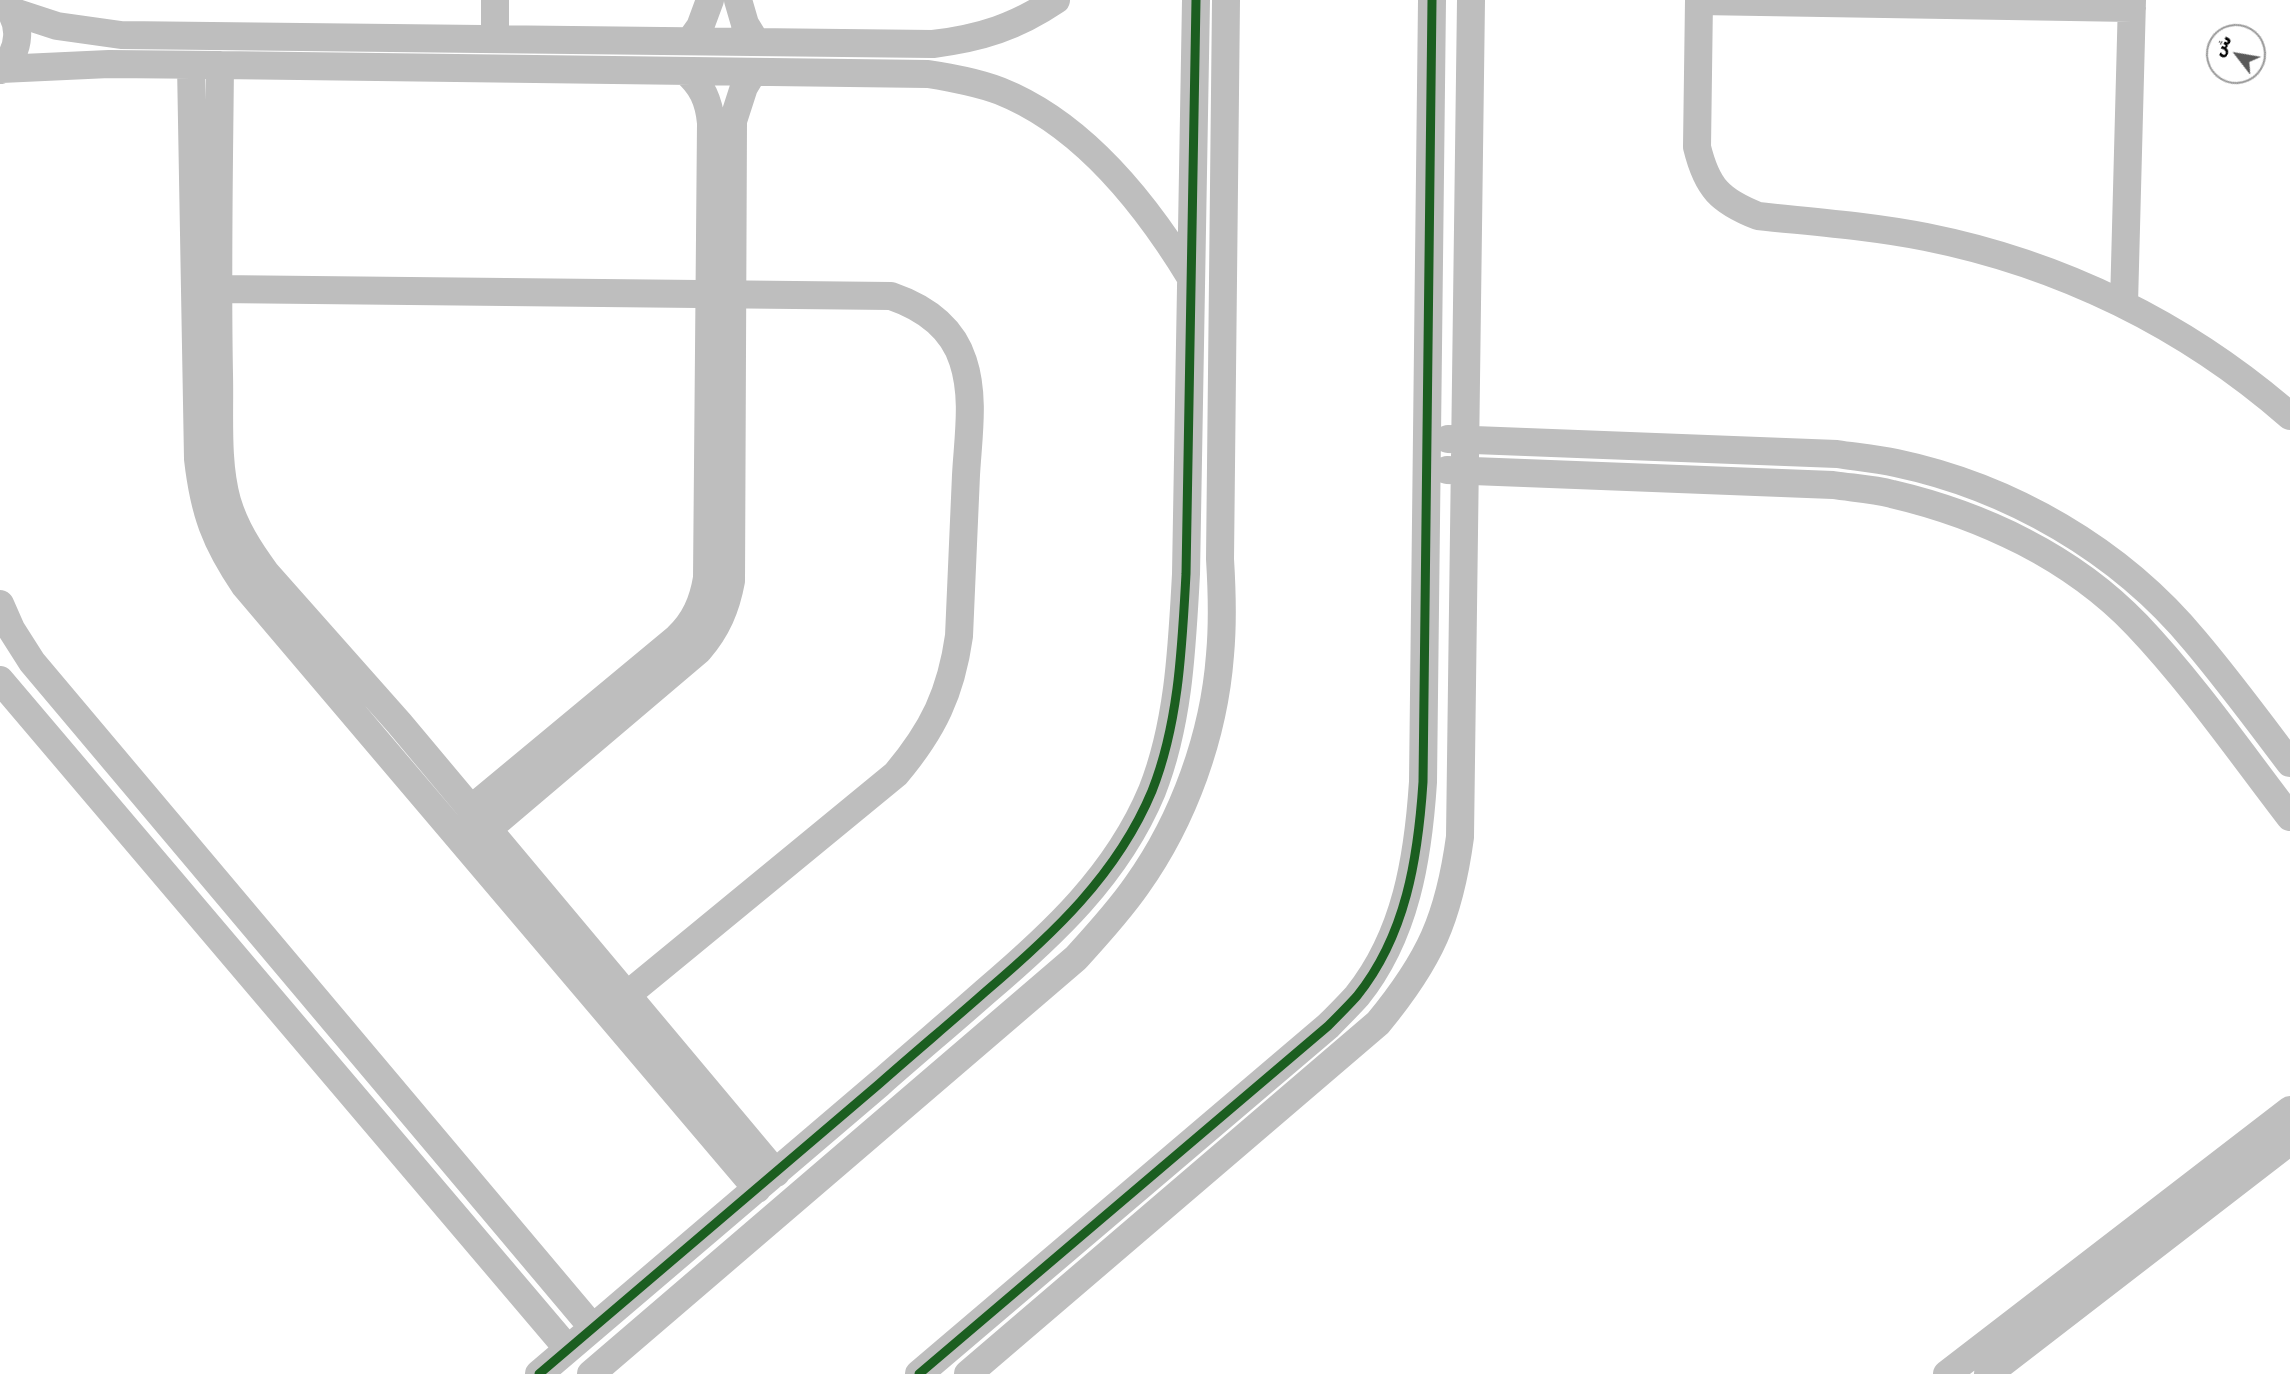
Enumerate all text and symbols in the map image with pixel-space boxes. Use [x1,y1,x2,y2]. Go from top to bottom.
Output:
north arrow [2206,24,2266,84]
text: ش [2208,31,2236,60]

